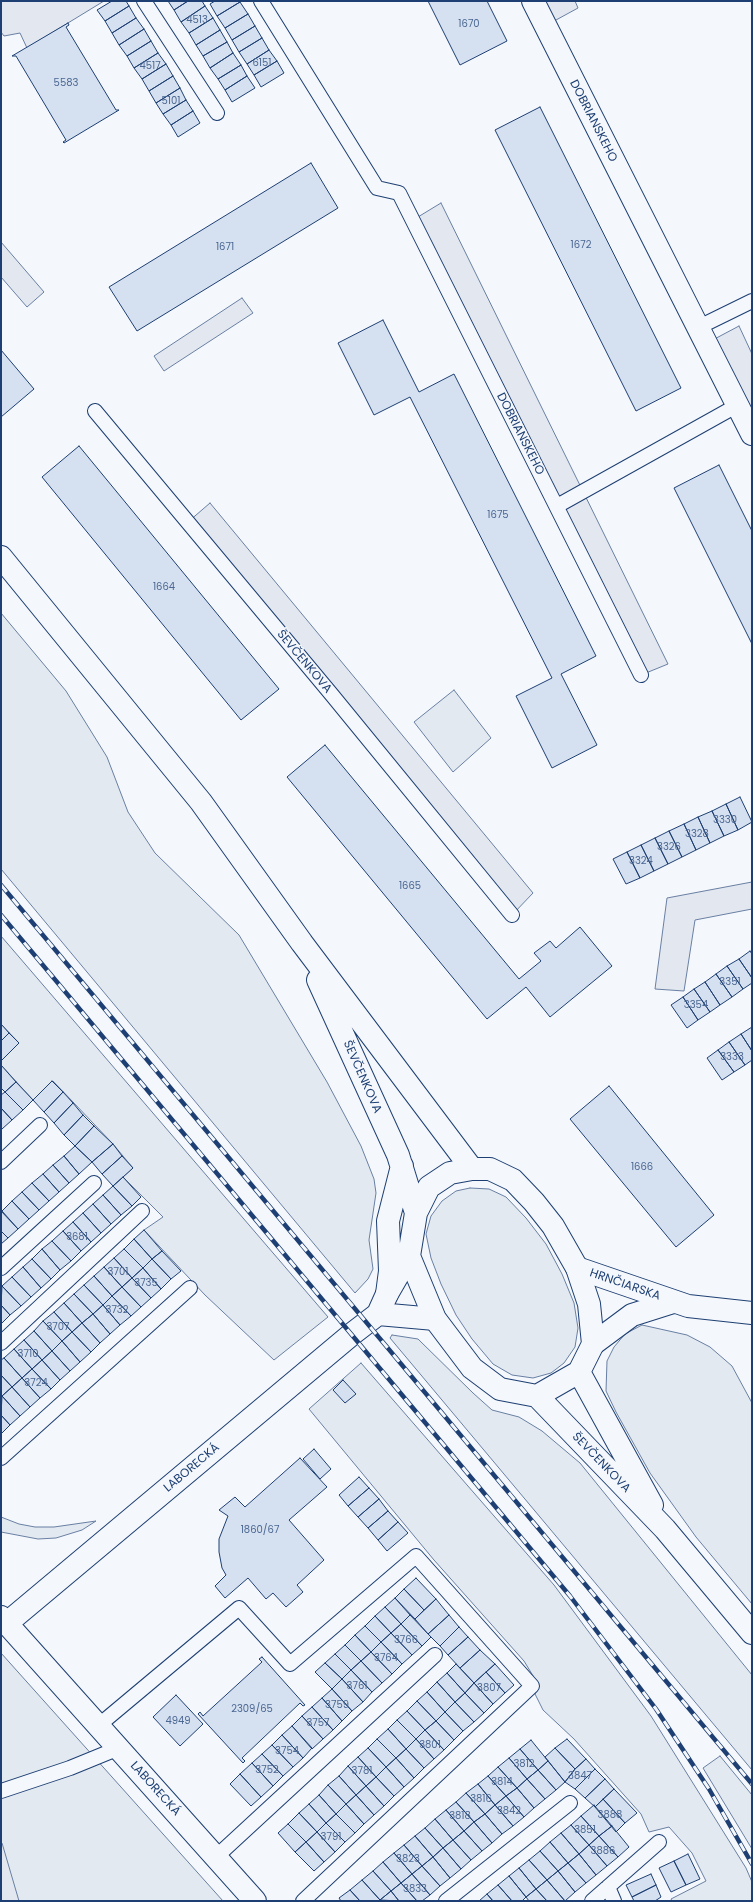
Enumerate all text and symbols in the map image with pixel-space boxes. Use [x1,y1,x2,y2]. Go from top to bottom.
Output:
house number: 4513 [186,14,208,26]
house number: 1670 [458,18,480,30]
house number: 6151 [252,57,272,69]
house number: 4517 [139,60,161,72]
house number: 5583 [54,77,78,89]
street label: DOBRIANSKEHO [566,78,620,164]
house number: 5101 [162,95,180,107]
house number: 1672 [571,239,591,251]
house number: 1671 [216,241,234,253]
street label: DOBRIANSKEHO [493,391,547,477]
house number: 1675 [487,509,509,521]
house number: 1664 [153,581,175,593]
street label: ŠEVČENKOVA [273,628,335,696]
house number: 3330 [713,814,737,826]
house number: 3328 [685,828,709,840]
house number: 3326 [657,841,681,853]
house number: 3324 [629,855,653,867]
house number: 1665 [399,880,421,892]
house number: 3351 [719,976,741,988]
house number: 3354 [684,999,708,1011]
street label: ŠEVČENKOVA [340,1038,384,1116]
house number: 3333 [720,1051,744,1063]
house number: 1666 [631,1161,653,1173]
house number: 3681 [66,1231,88,1243]
house number: 3701 [108,1266,128,1278]
street label: HRNČIARSKA [588,1266,662,1304]
house number: 3735 [134,1277,158,1289]
house number: 3732 [106,1304,128,1316]
house number: 3707 [46,1321,70,1333]
house number: 3710 [18,1348,38,1360]
house number: 3724 [24,1377,48,1389]
street label: ŠEVČENKOVA [569,1430,633,1496]
street label: LABORECKÁ [161,1441,223,1495]
house number: 1860/67 [241,1524,279,1536]
house number: 3766 [394,1634,418,1646]
house number: 3764 [374,1652,398,1664]
house number: 3761 [347,1680,367,1692]
house number: 3807 [477,1682,501,1694]
house number: 3759 [325,1699,349,1711]
house number: 2309/65 [231,1703,273,1715]
house number: 4949 [165,1715,191,1727]
house number: 3757 [306,1717,330,1729]
house number: 3801 [419,1739,441,1751]
house number: 3754 [275,1745,299,1757]
house number: 3812 [513,1758,535,1770]
street label: LABORECKÁ [127,1759,183,1819]
house number: 3752 [255,1764,279,1776]
house number: 3781 [352,1765,372,1777]
house number: 3847 [568,1770,592,1782]
house number: 3814 [491,1776,513,1788]
house number: 3816 [470,1793,492,1805]
house number: 3842 [497,1805,521,1817]
house number: 3888 [598,1809,622,1821]
house number: 3818 [449,1810,471,1822]
house number: 3851 [574,1824,596,1836]
house number: 3791 [321,1831,341,1843]
house number: 3886 [591,1845,615,1857]
house number: 3823 [396,1853,420,1865]
house number: 3833 [403,1883,427,1895]

